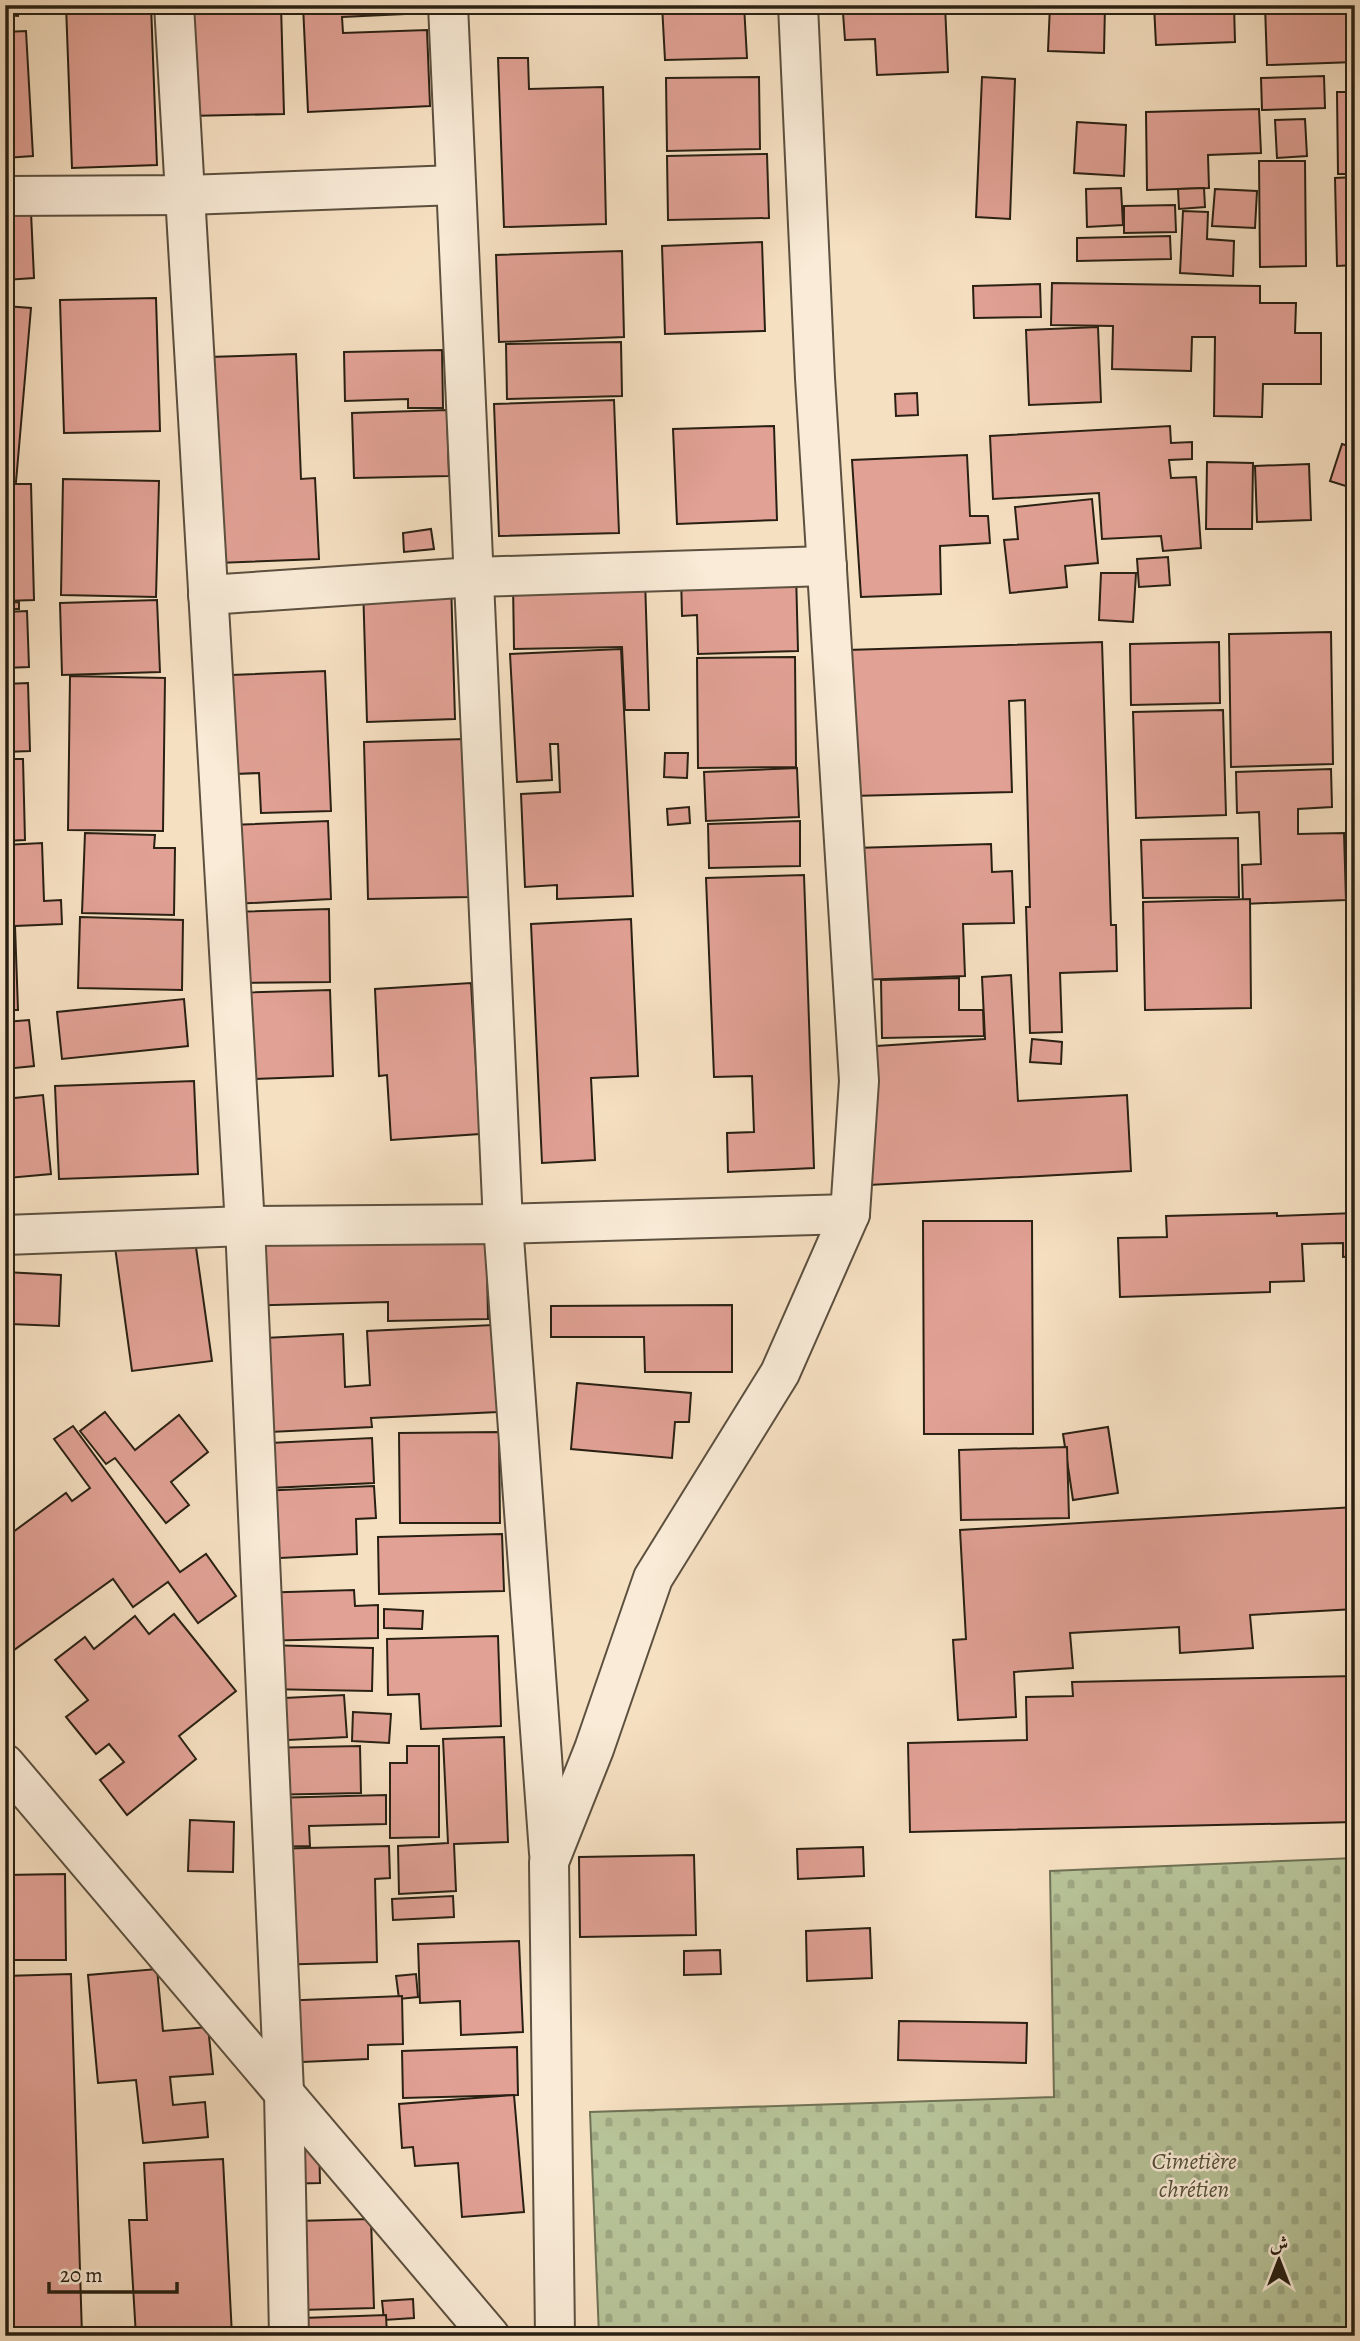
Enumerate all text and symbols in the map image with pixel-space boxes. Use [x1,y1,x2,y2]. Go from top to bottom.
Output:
park label: Cimetière chrétien [1151,2145,1237,2205]
north arrow [1244,2226,1314,2296]
text: ش [1270,2231,1288,2257]
scale bar [49,2250,177,2294]
text: 20 m [60,2261,103,2289]

